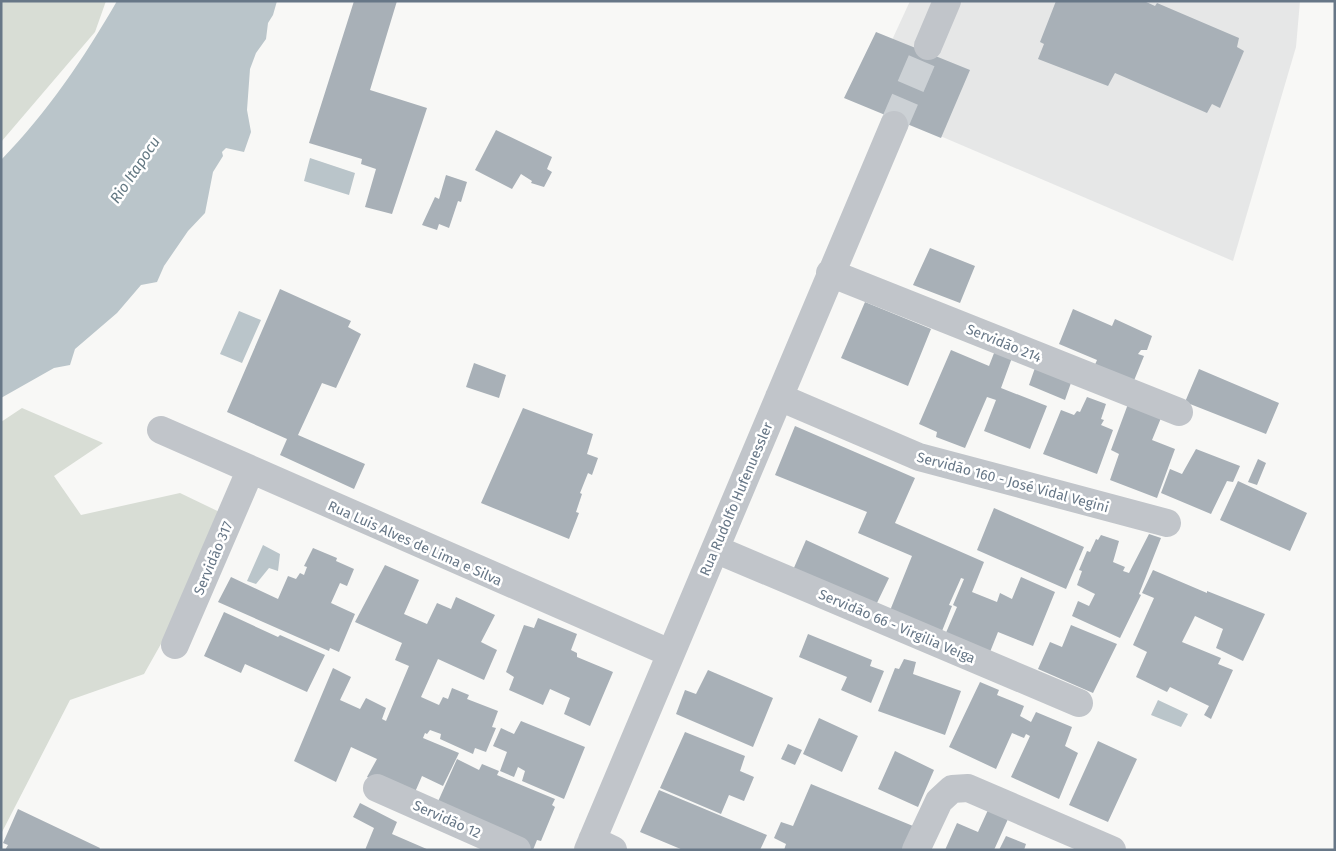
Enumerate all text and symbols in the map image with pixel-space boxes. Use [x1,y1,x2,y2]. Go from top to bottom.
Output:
water label: Rio Itapocu [106,133,164,207]
street label: Servidão 214 [964,321,1044,366]
street label: Rua Rudolfo Hufenuessler [696,419,777,579]
street label: Servidão 160 - José Vidal Vegini [915,449,1111,516]
street label: Rua Luis Alves de Lima e Silva [325,497,505,590]
street label: Servidão 317 [190,519,237,598]
street label: Servidão 66 - Virgilia Veiga [816,586,978,667]
street label: Servidão 12 [410,797,483,842]

